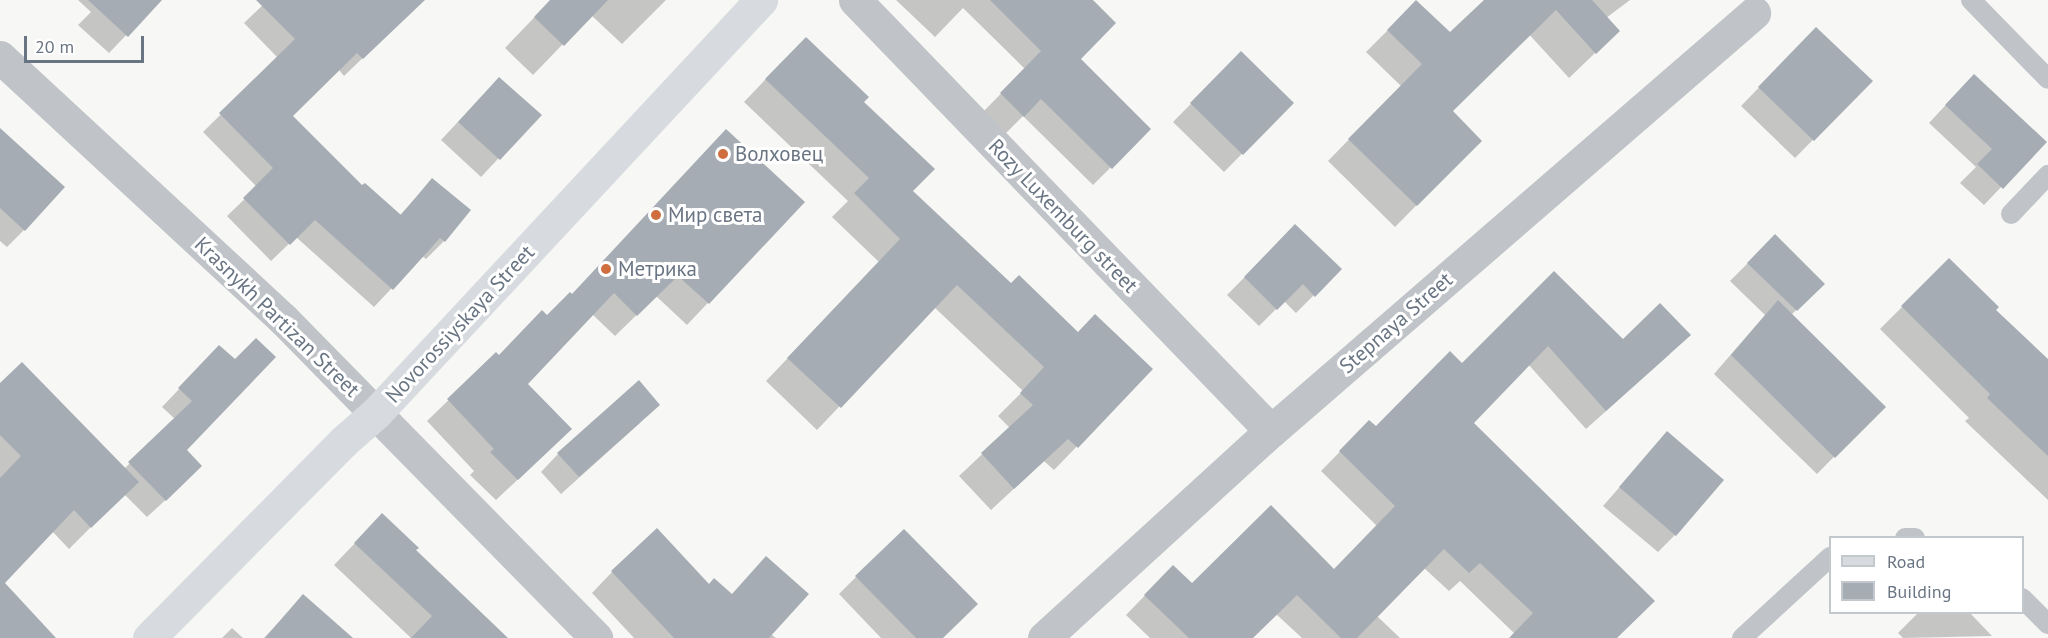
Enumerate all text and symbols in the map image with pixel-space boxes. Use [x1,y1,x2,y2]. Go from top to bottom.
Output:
scale bar [27,24,147,62]
text: 20 m [35,35,74,58]
street label: Rozy Luxemburg street [983,134,1143,298]
place label: Волховец [735,141,823,167]
marker: Волховец [716,147,730,161]
place label: Мир света [668,202,762,228]
marker: Мир света [649,208,663,222]
street label: Krasnykh Partizan Street [189,232,365,402]
street label: Novorossiyskaya Street [380,240,540,408]
place label: Метрика [618,256,697,282]
marker: Метрика [599,262,613,276]
street label: Stepnaya Street [1334,267,1458,379]
legend [1829,536,2024,614]
text: Road [1887,550,1925,573]
text: Building [1887,580,1951,603]

